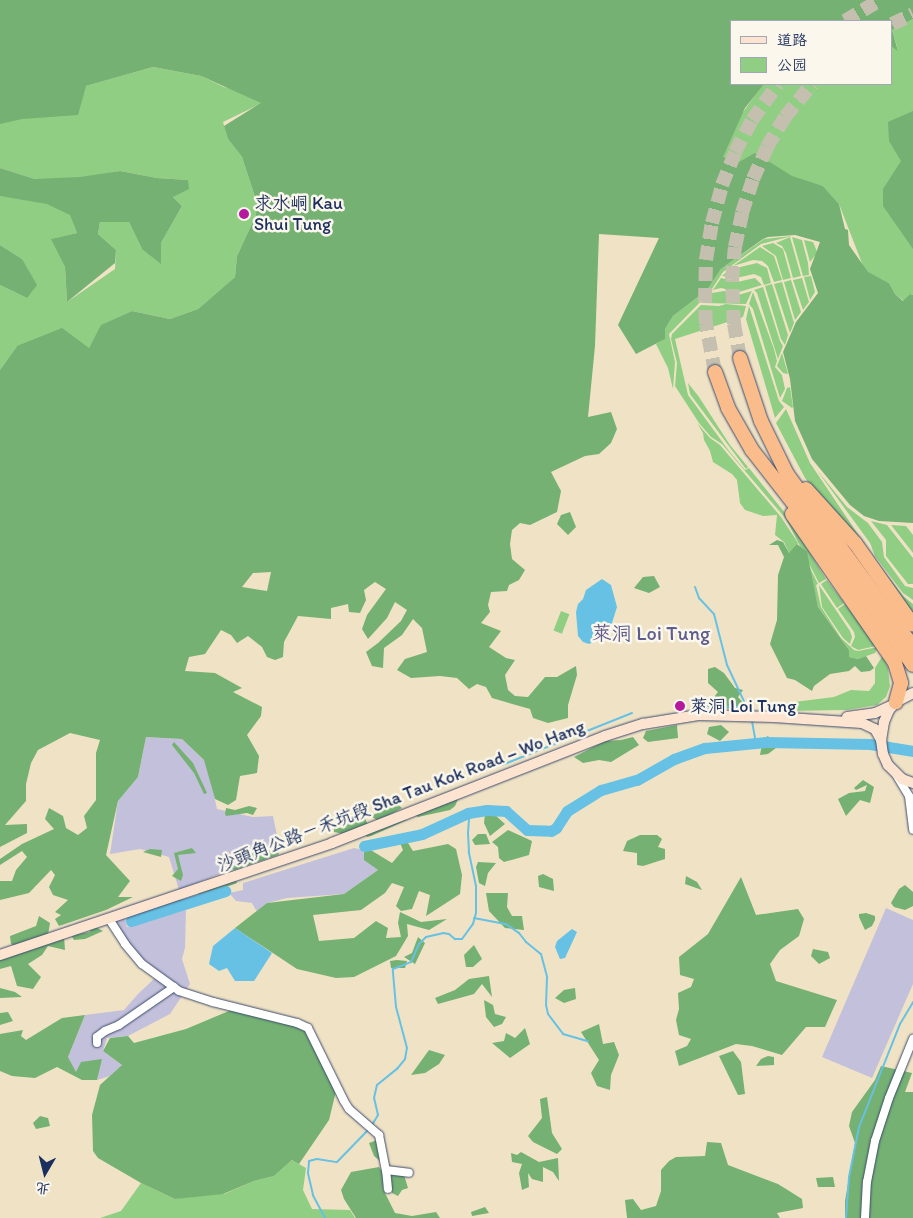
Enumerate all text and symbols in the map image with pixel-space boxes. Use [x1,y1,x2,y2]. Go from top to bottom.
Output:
legend [730,20,893,85]
text: 道路 [777,31,807,49]
text: 公园 [777,56,807,74]
place label: 求水峒 Kau Shui Tung [254,193,343,235]
marker: 求水峒 Kau Shui Tung [238,208,250,220]
district label: 萊洞 Loi Tung [593,621,709,645]
place label: 萊洞 Loi Tung [690,695,795,717]
marker: 萊洞 Loi Tung [674,700,686,712]
street label: 沙頭角公路－禾坑段 Sha Tau Kok Road – Wo Hang [215,716,587,876]
north arrow [20,1148,70,1198]
text: 北 [35,1179,51,1198]

